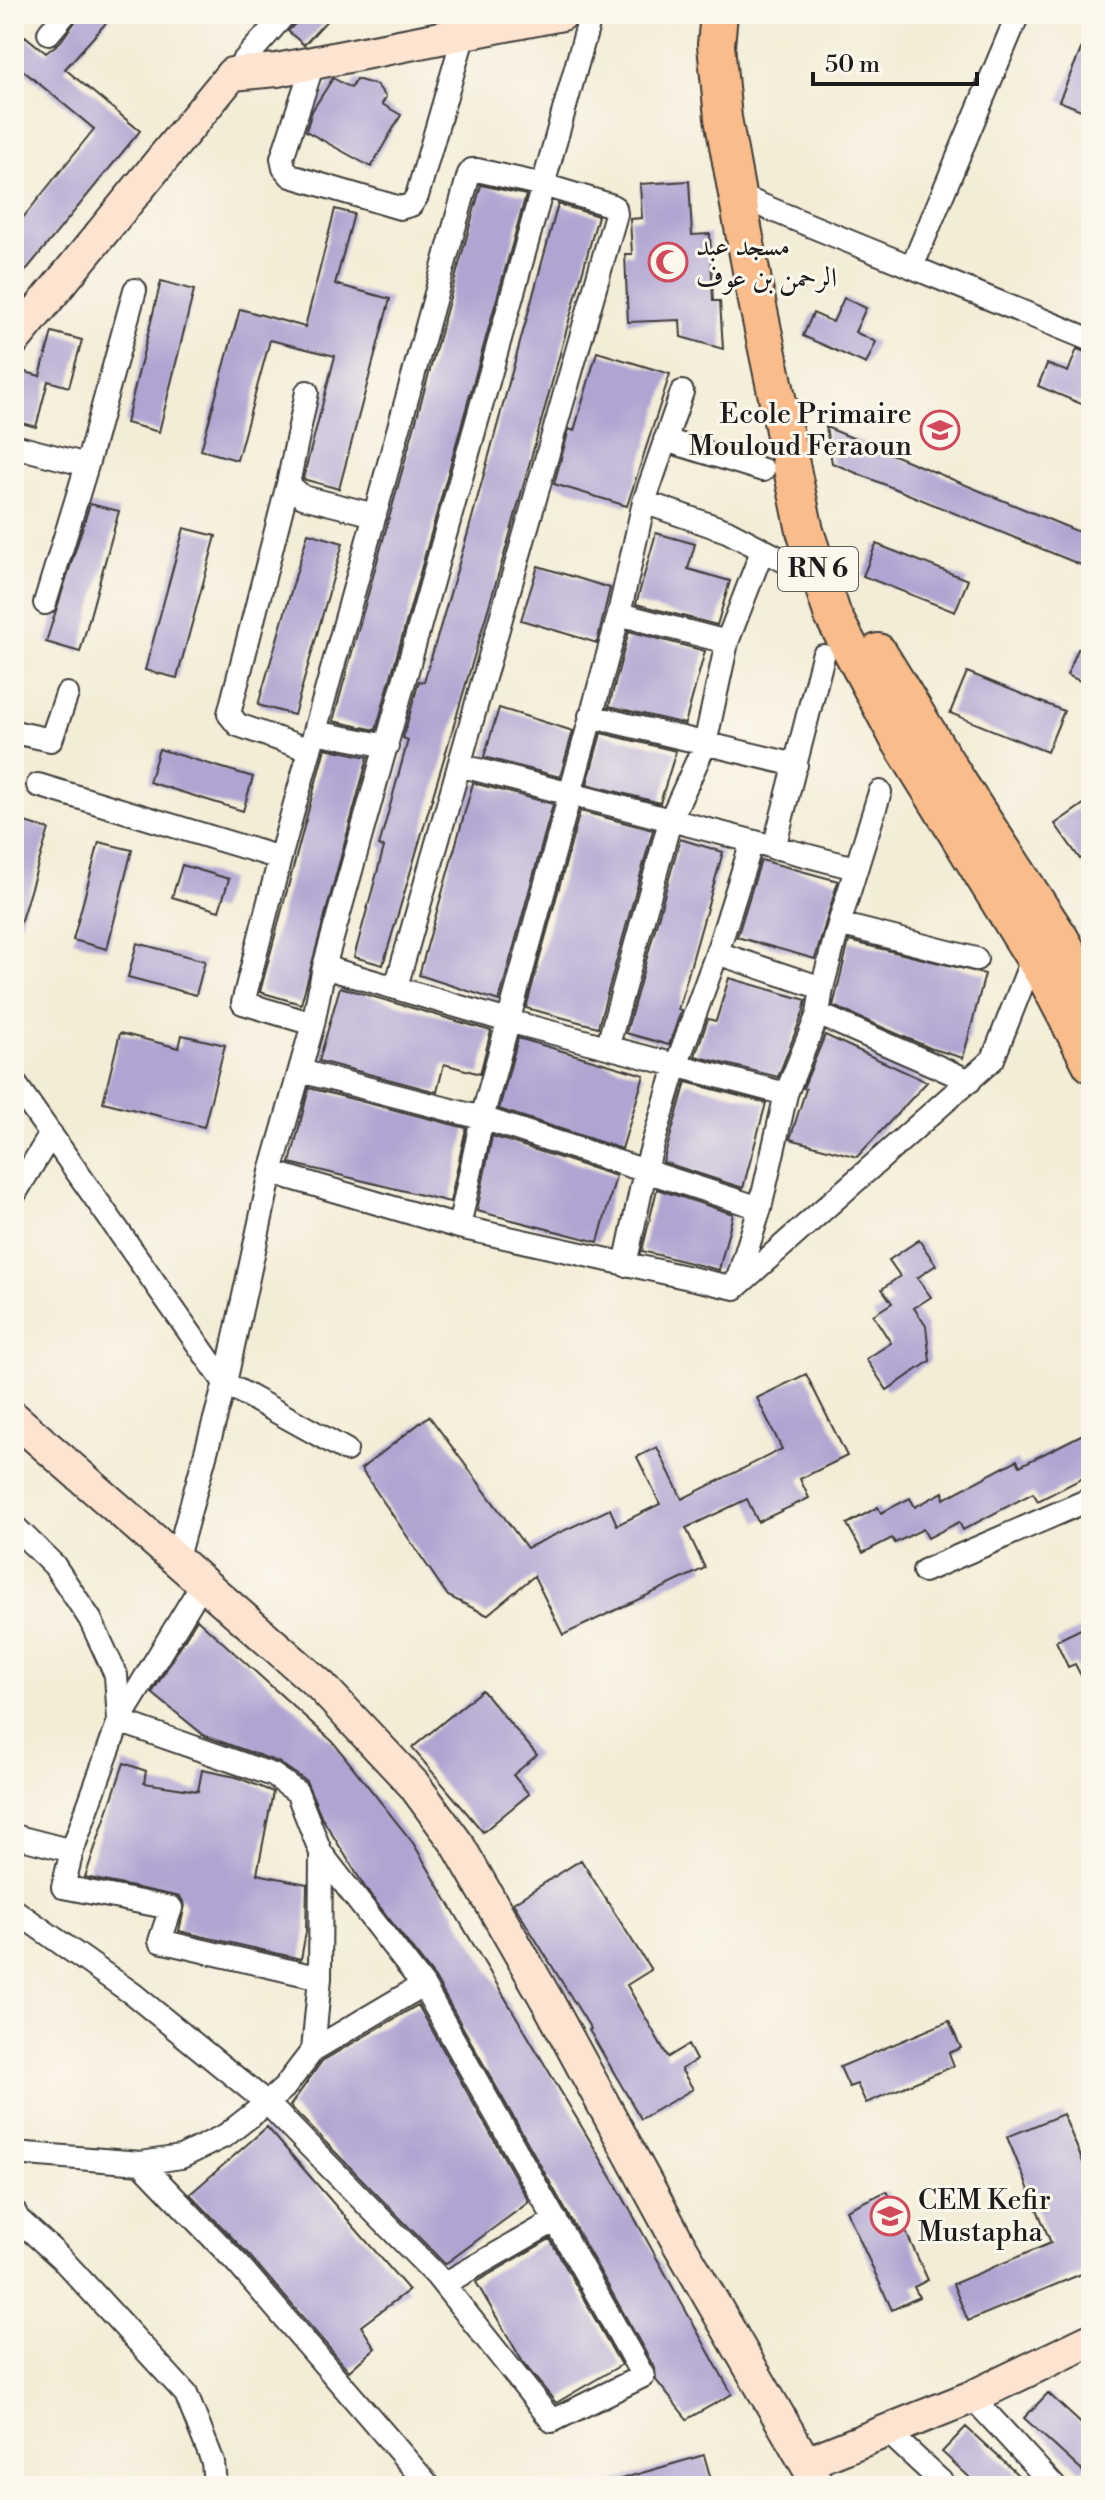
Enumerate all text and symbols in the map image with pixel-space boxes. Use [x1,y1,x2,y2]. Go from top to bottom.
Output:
scale bar [813,36,977,86]
text: 50 m [825,50,880,80]
place label: مسجد عبد الرحمن بن عوف [696,229,837,296]
mosque icon: مسجد عبد الرحمن بن عوف [647,241,689,283]
place label: Ecole Primaire Mouloud Feraoun [689,397,912,464]
school or university icon: Ecole Primaire Mouloud Feraoun [919,409,961,451]
road number: RN 6 [778,547,858,591]
place label: CEM Kefir Mustapha [918,2183,1051,2250]
school or university icon: CEM Kefir Mustapha [869,2195,911,2237]

